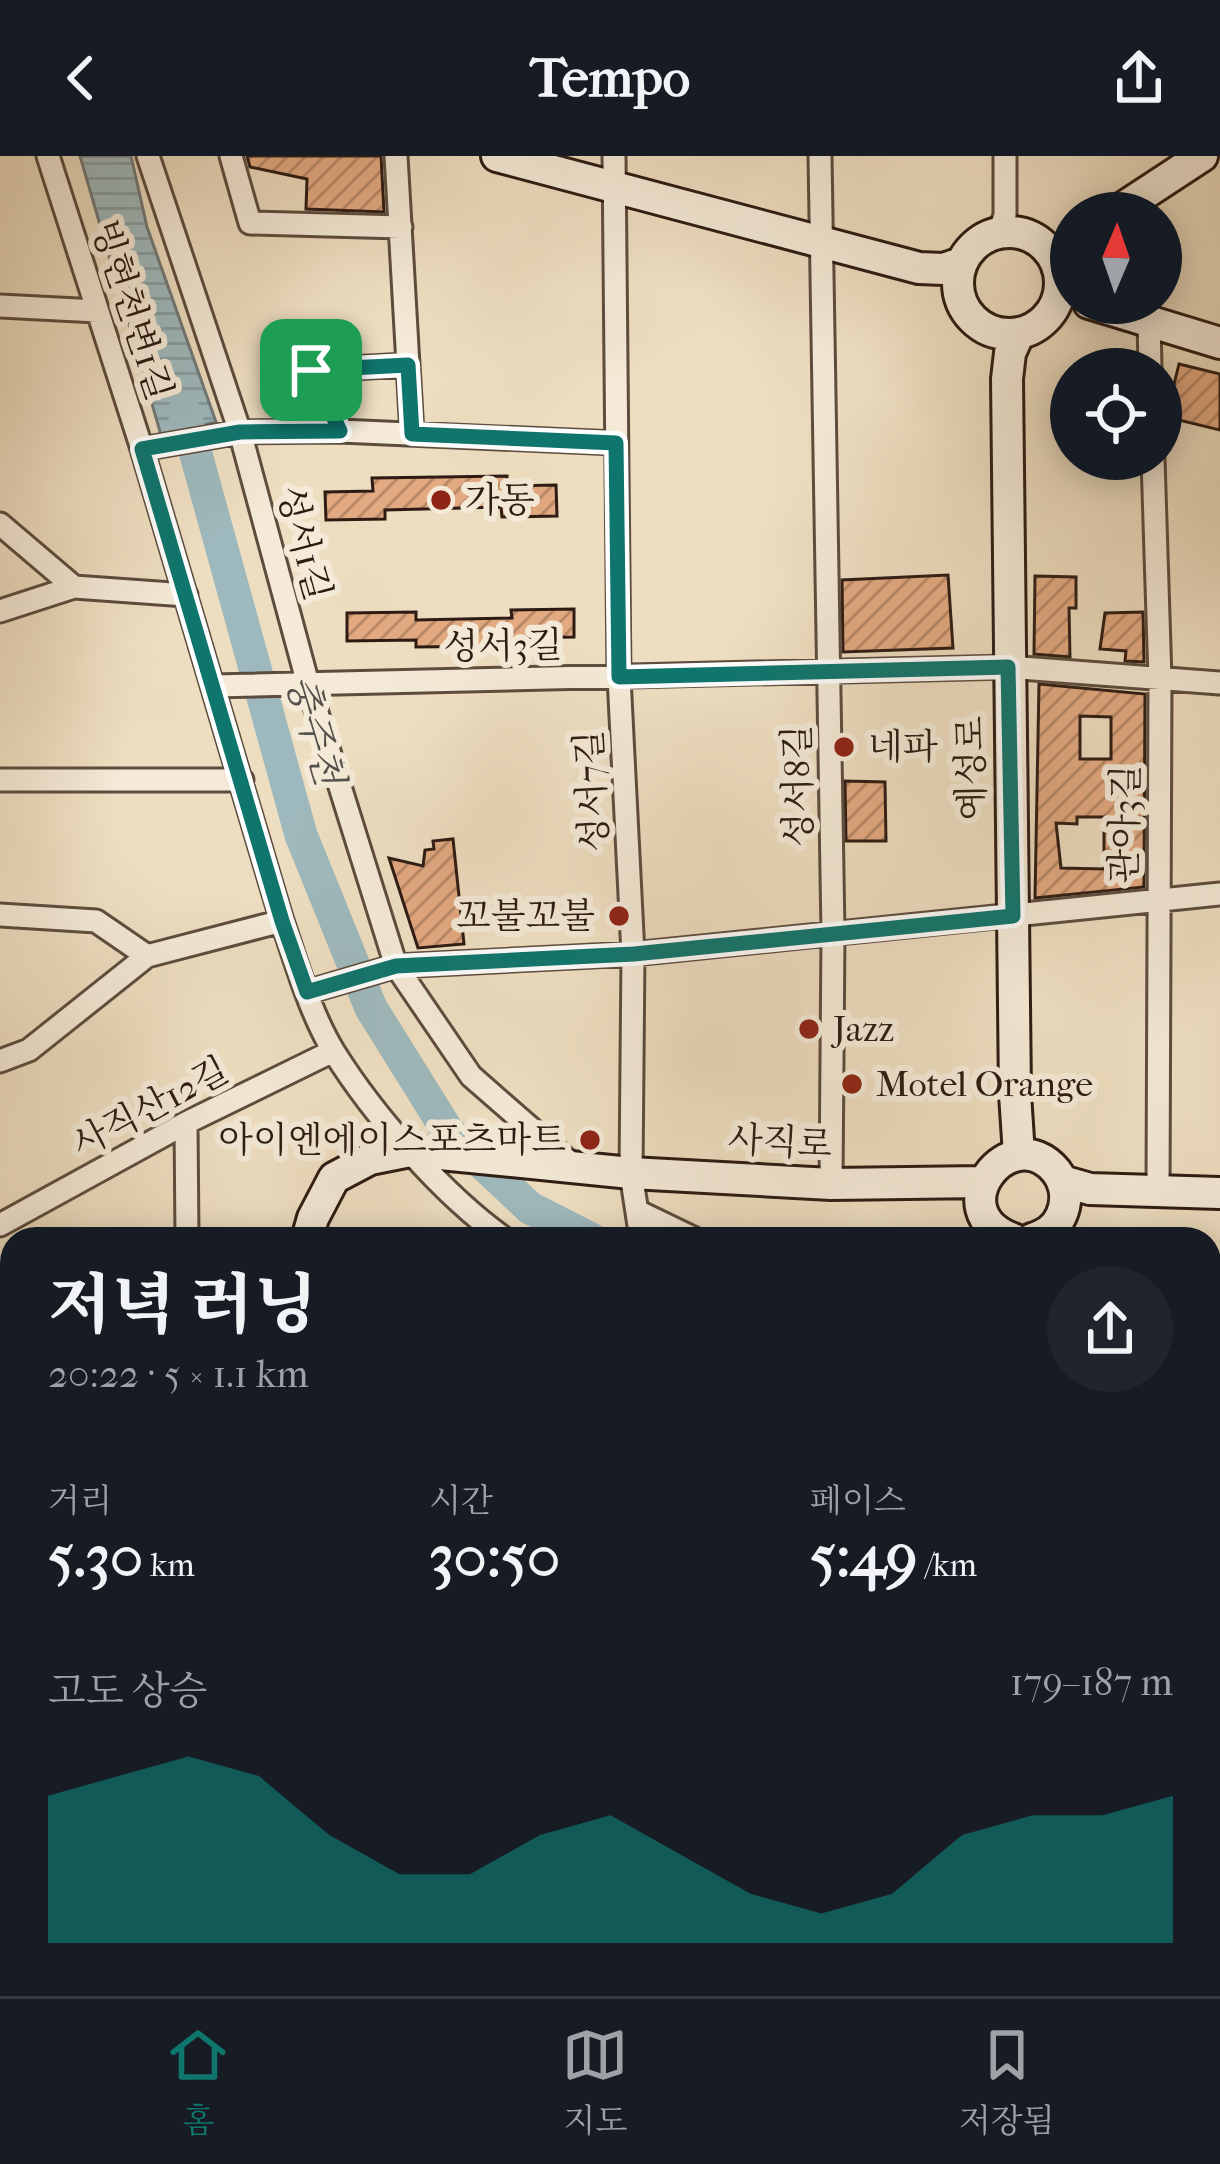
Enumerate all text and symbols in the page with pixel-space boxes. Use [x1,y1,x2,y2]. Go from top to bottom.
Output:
icon: back [48,45,114,111]
icon: share [1106,45,1172,111]
text: Tempo [530,47,690,110]
north arrow [1050,192,1182,324]
map controls [1050,192,1182,480]
street label: 빙현천변1길 [83,215,181,405]
pin [260,319,362,421]
icon: arrive [278,337,344,403]
button: locate [1050,348,1182,480]
place label: 가동 [465,479,535,521]
street label: 성서1길 [269,481,339,605]
marker: 가동 [428,487,454,513]
street label: 성서3길 [443,624,563,668]
water label: 충주천 [277,669,353,793]
street label: 예성로 [949,715,993,821]
street label: 성서8길 [776,724,820,848]
place label: 네파 [868,726,938,768]
street label: 성서7길 [568,729,616,853]
marker: 네파 [831,734,857,760]
street label: 관아3길 [1103,764,1147,884]
place label: 꼬불꼬불 [456,895,595,937]
marker: 꼬불꼬불 [606,903,632,929]
place label: Jazz [830,1008,894,1050]
marker: Jazz [796,1016,822,1042]
street label: 사직산12길 [65,1048,235,1166]
place label: Motel Orange [876,1063,1093,1105]
marker: Motel Orange [839,1071,865,1097]
street label: 사직로 [727,1118,833,1166]
place label: 아이엔에이스포츠마트 [218,1119,566,1161]
marker: 아이엔에이스포츠마트 [577,1127,603,1153]
button: share [1047,1266,1173,1392]
text: 저녁 러닝 [48,1267,317,1344]
text: 20:22 · 5 × 1.1 km [48,1351,309,1397]
text: 거리 [48,1482,112,1521]
text: 시간 [429,1482,493,1521]
text: 페이스 [810,1482,906,1521]
text: 5.30 [48,1521,143,1592]
text: 30:50 [429,1521,560,1592]
text: 5:49 [810,1521,917,1592]
text: km [143,1546,195,1585]
text: /km [917,1546,977,1585]
text: 179–187 m [1010,1659,1173,1705]
text: 고도 상승 [48,1668,207,1714]
tab: 홈 [165,2022,231,2141]
tab: 지도 [562,2022,628,2141]
tab: 저장됨 [959,2022,1055,2141]

